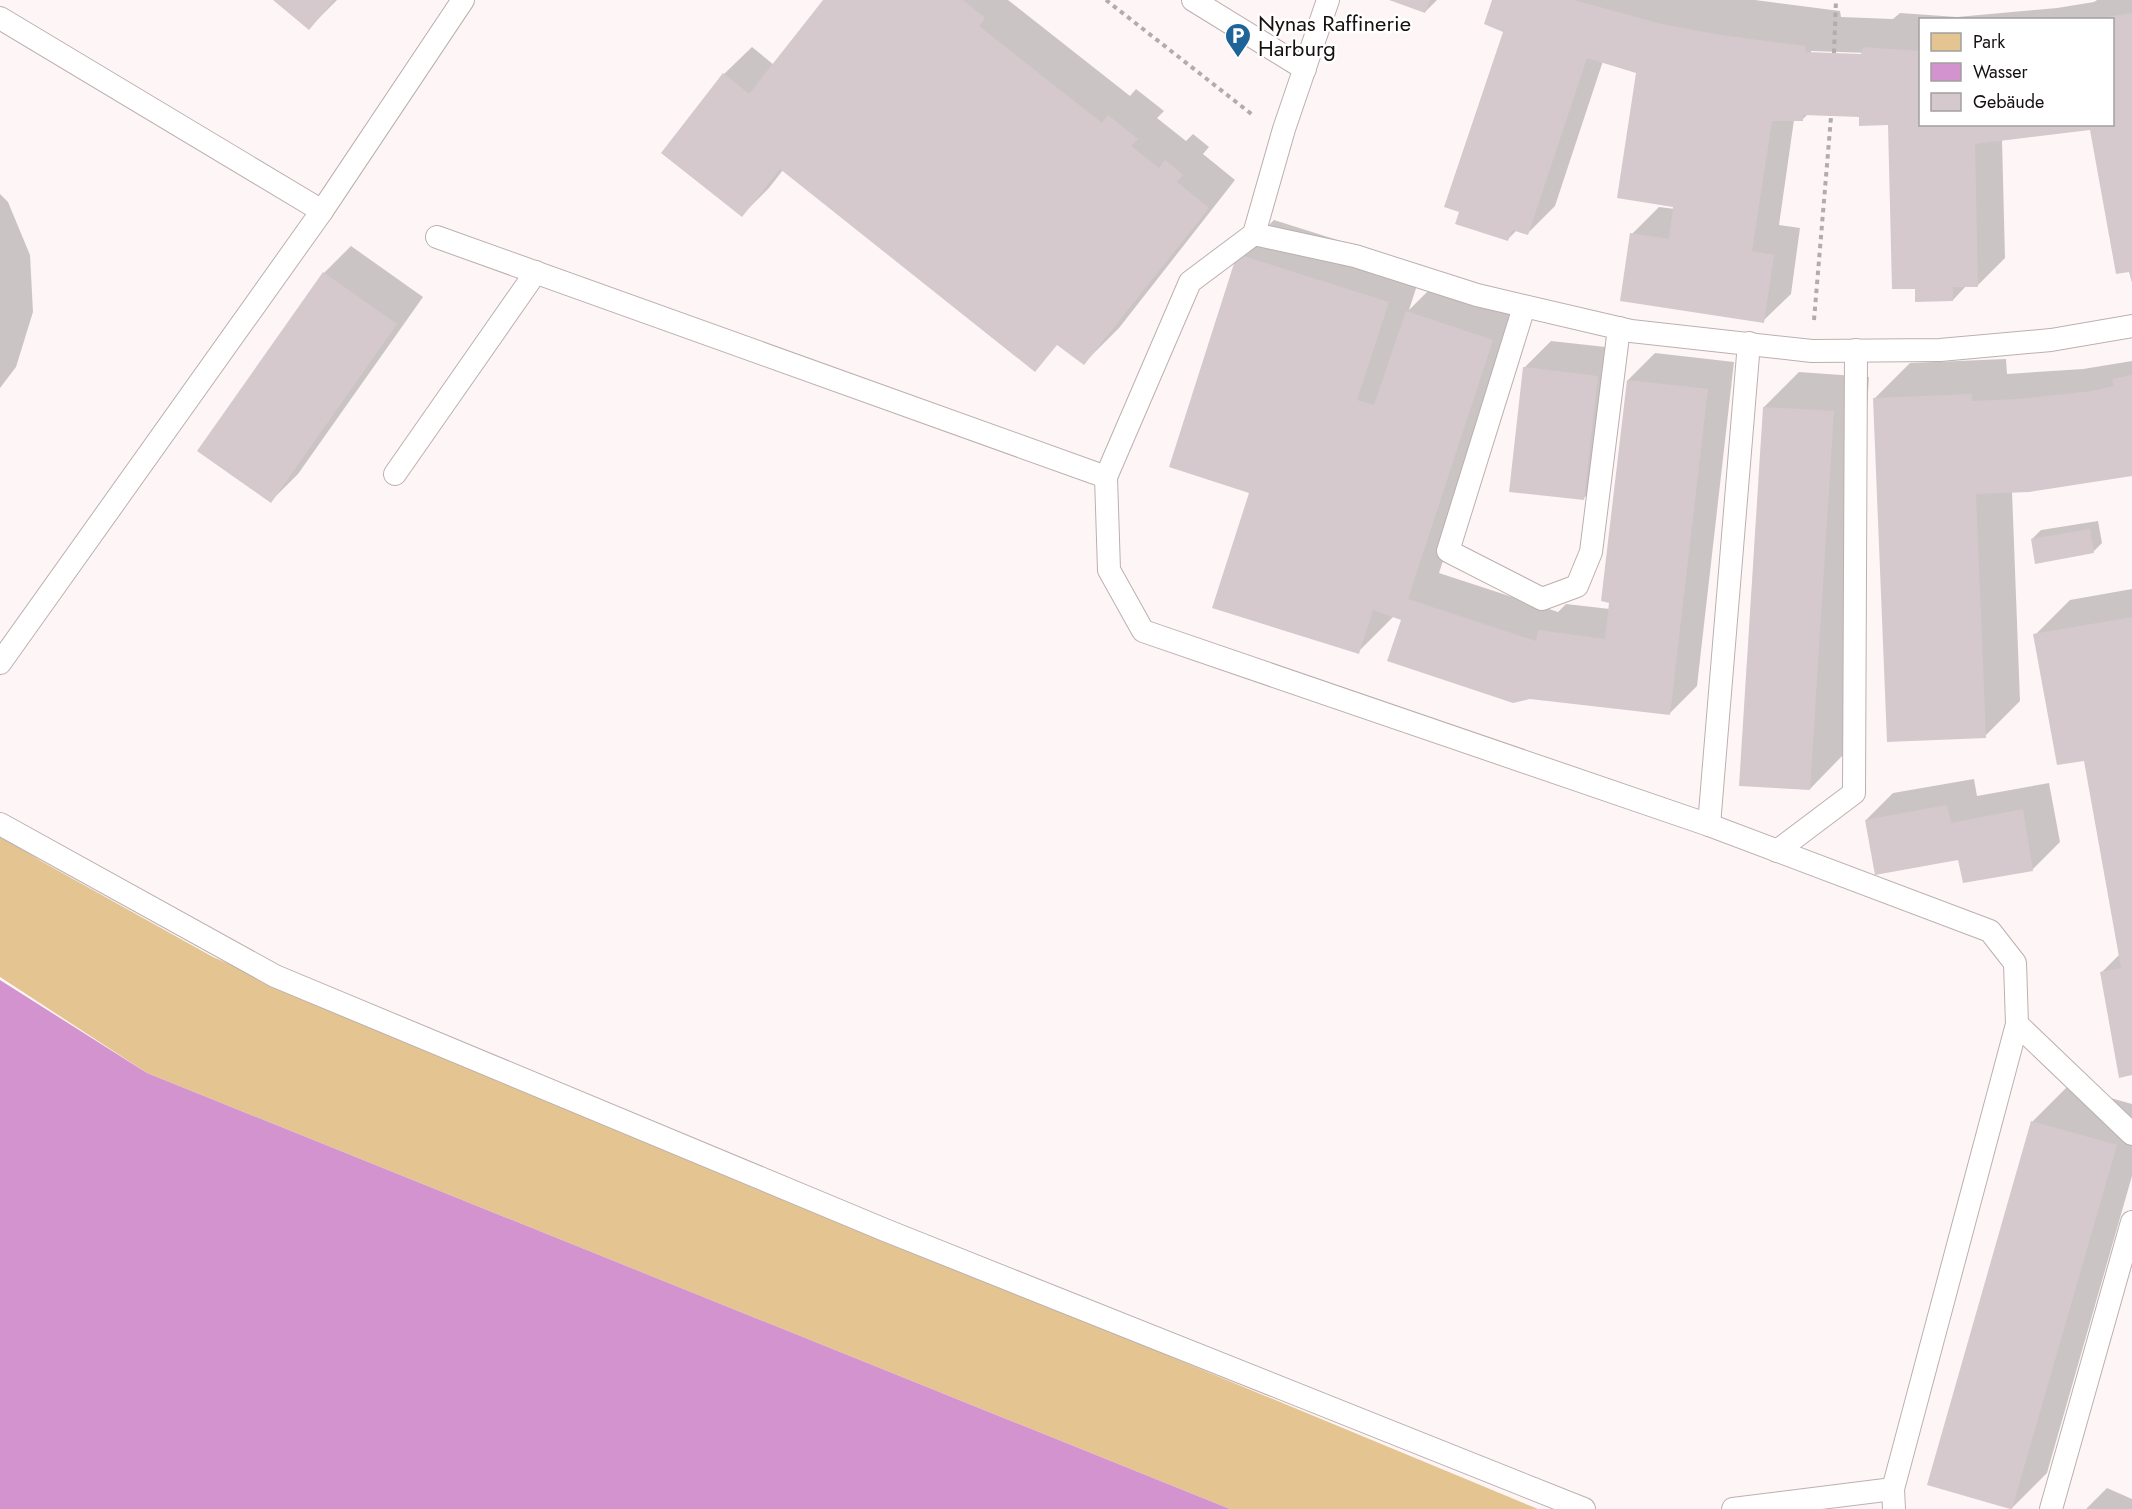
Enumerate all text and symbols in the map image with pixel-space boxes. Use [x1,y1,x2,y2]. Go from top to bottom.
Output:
place label: Nynas Raffinerie Harburg [1258,7,1411,64]
legend [1919,18,2114,126]
parking icon: Nynas Raffinerie Harburg [1223,21,1253,59]
text: Park [1973,29,2005,55]
text: Wasser [1973,59,2028,85]
text: Gebäude [1973,89,2044,115]

